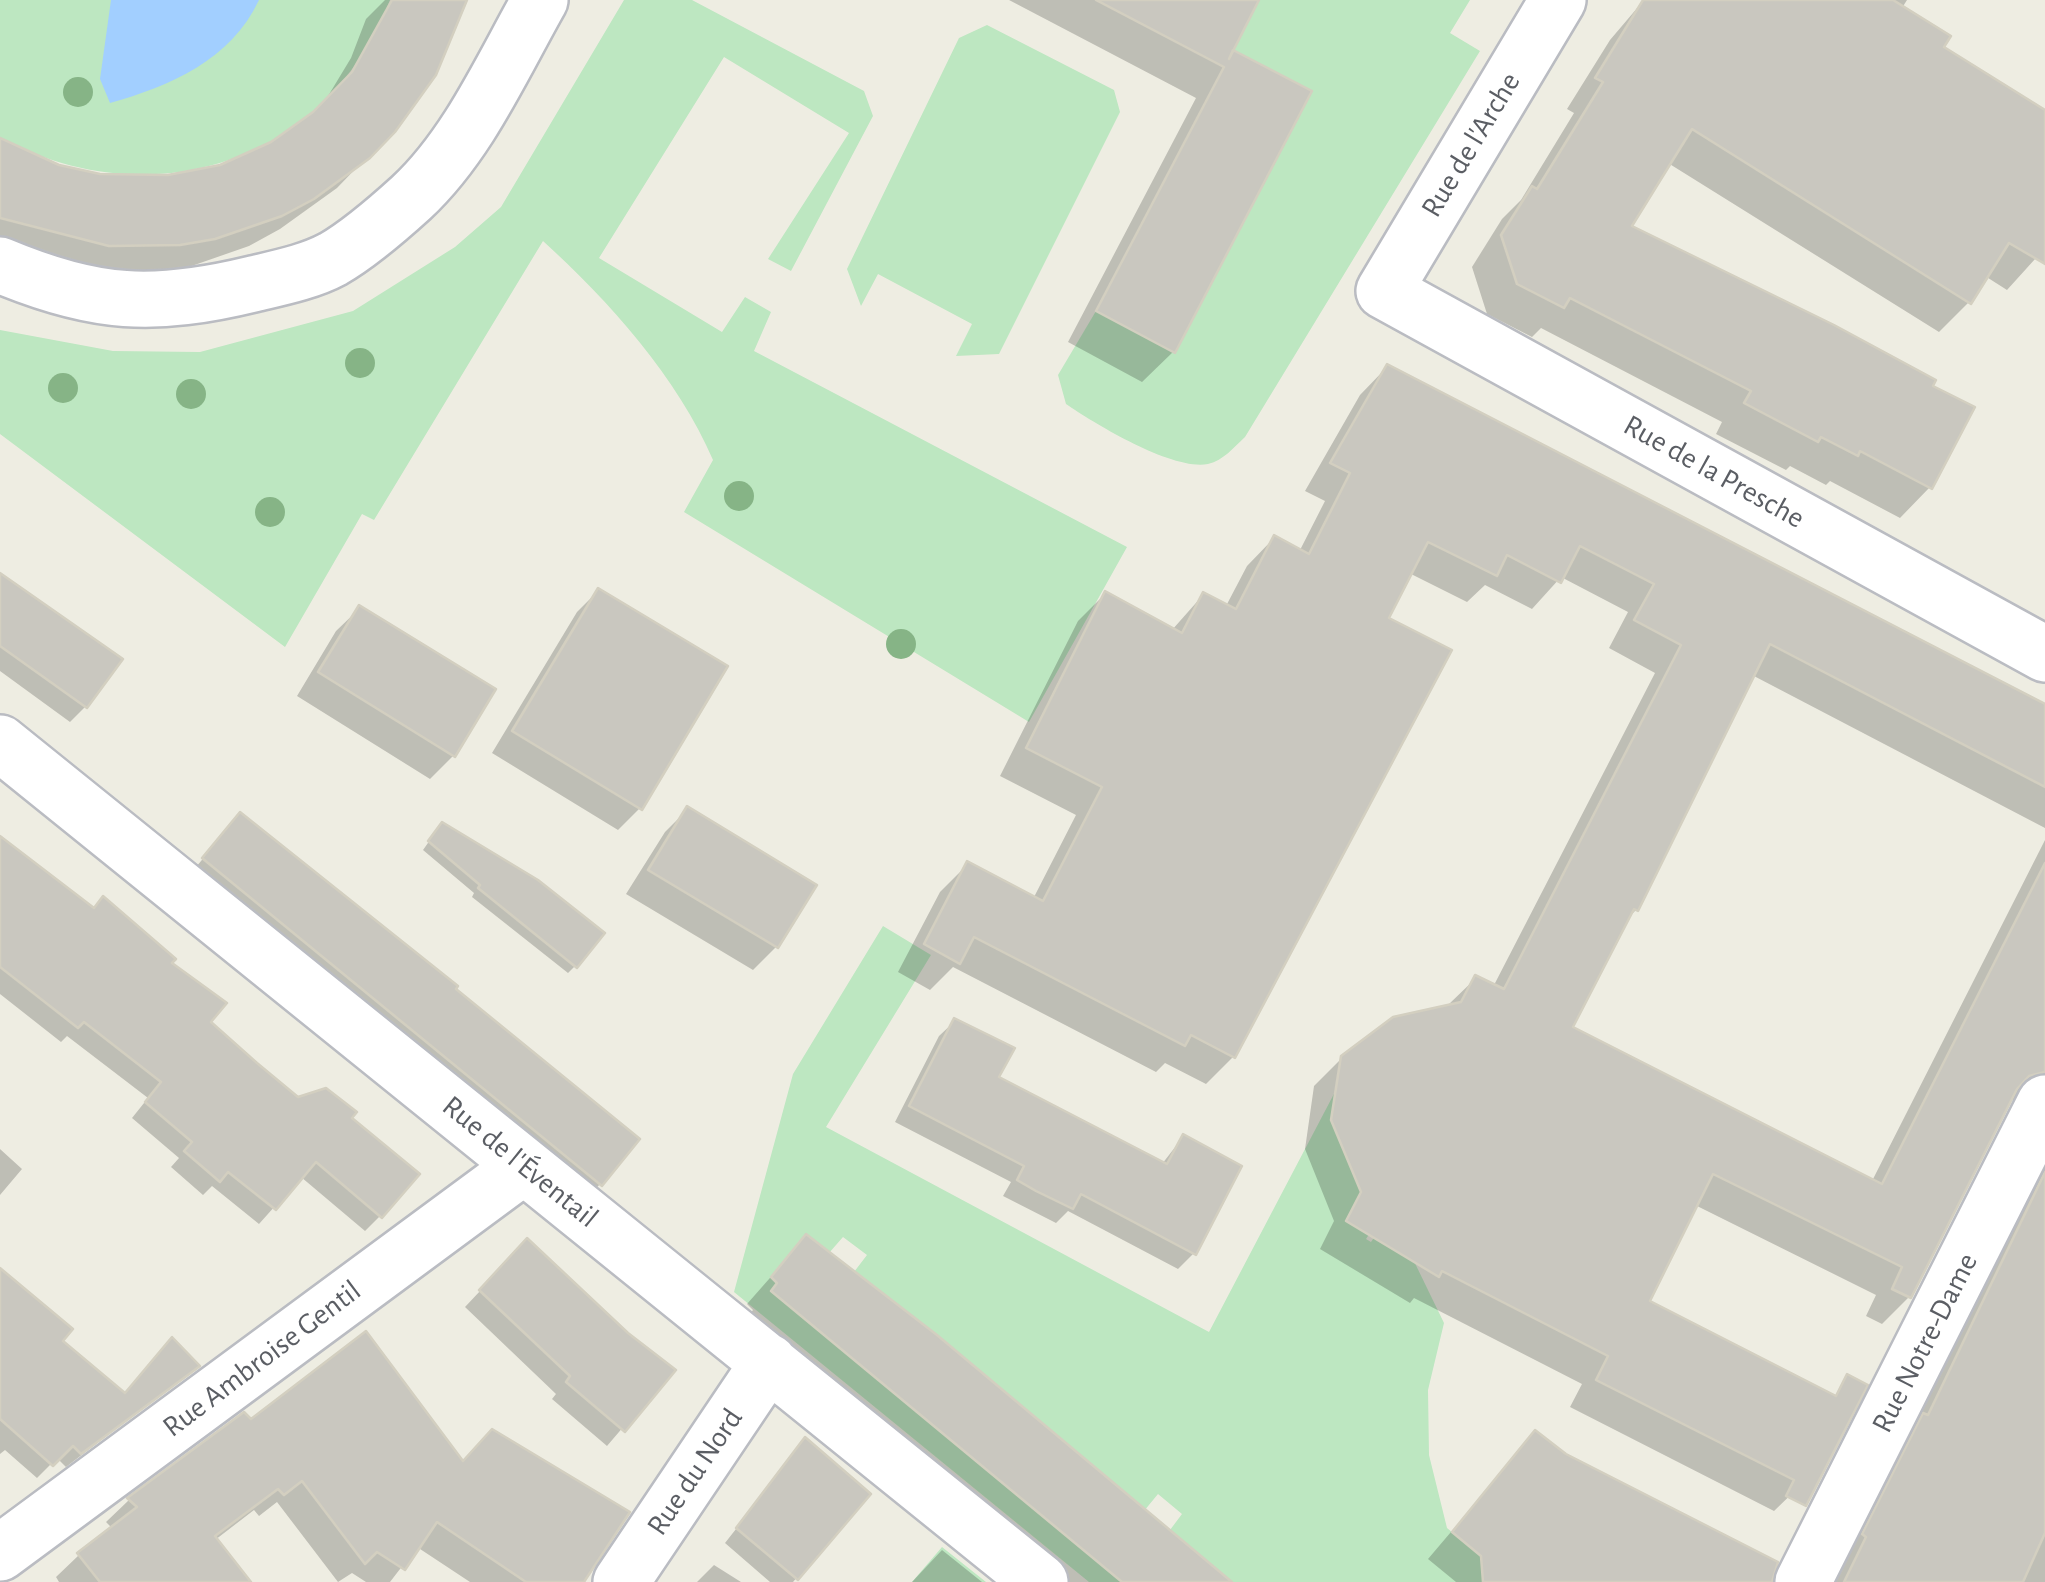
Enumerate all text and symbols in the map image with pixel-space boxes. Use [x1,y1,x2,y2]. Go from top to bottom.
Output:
street label: Rue de l'Arche [1414,66,1528,224]
street label: Rue de la Presche [1617,407,1811,537]
street label: Rue de l'Éventail [435,1088,605,1236]
street label: Rue Notre-Dame [1864,1247,1986,1439]
street label: Rue Ambroise Gentil [156,1273,368,1445]
street label: Rue du Nord [639,1402,751,1542]

